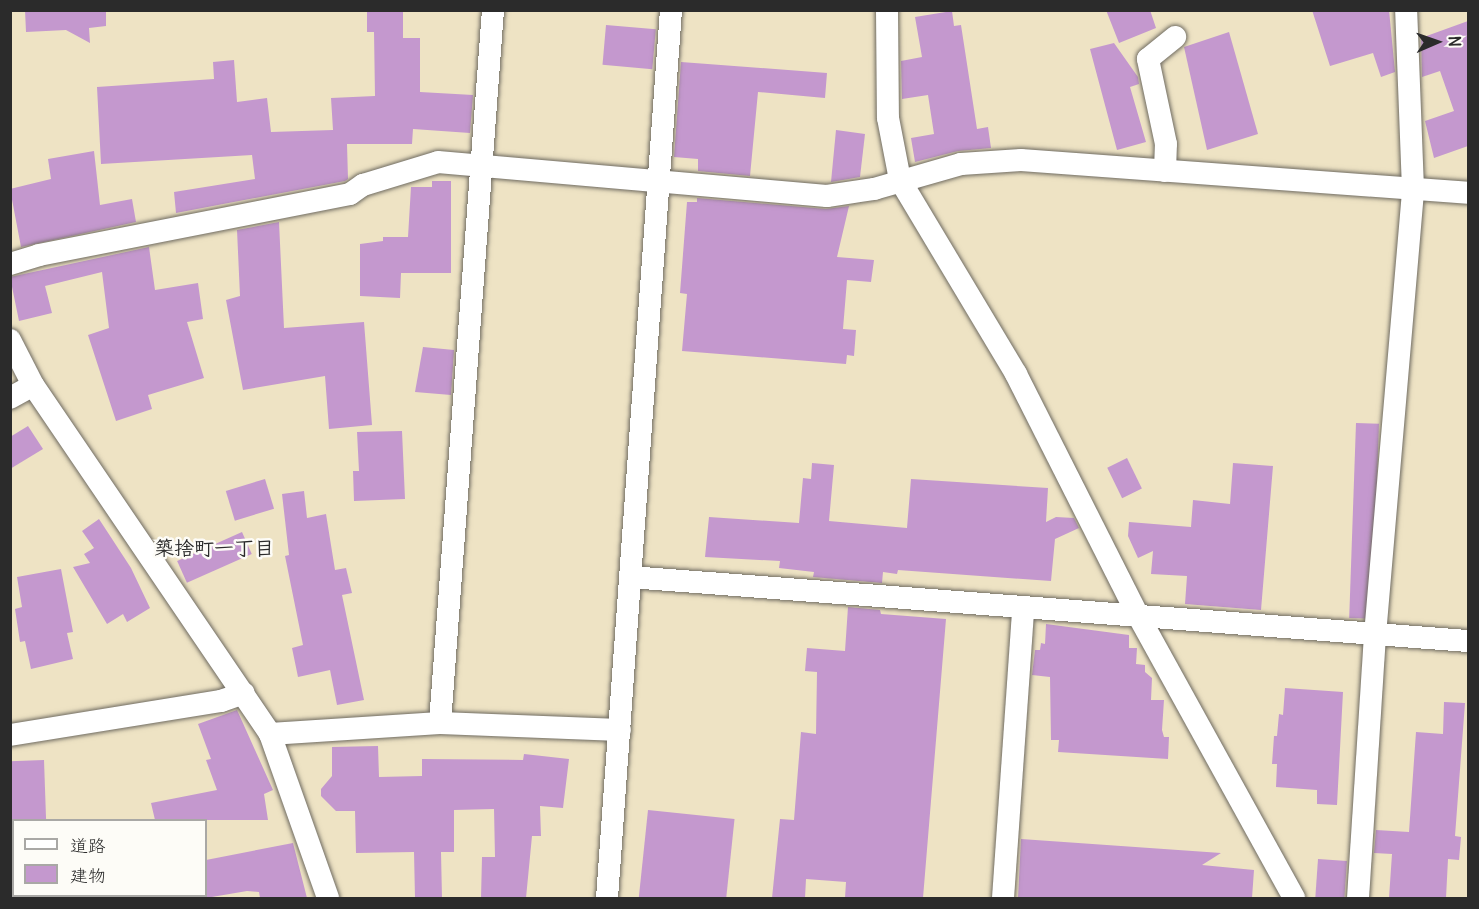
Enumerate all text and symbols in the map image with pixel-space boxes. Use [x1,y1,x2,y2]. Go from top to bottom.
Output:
north arrow [1407,12,1467,72]
text: N [1445,35,1465,47]
district label: 築捨町一丁目 [154,535,274,559]
legend [12,819,207,897]
text: 道路 [70,834,106,857]
text: 建物 [70,864,106,887]

